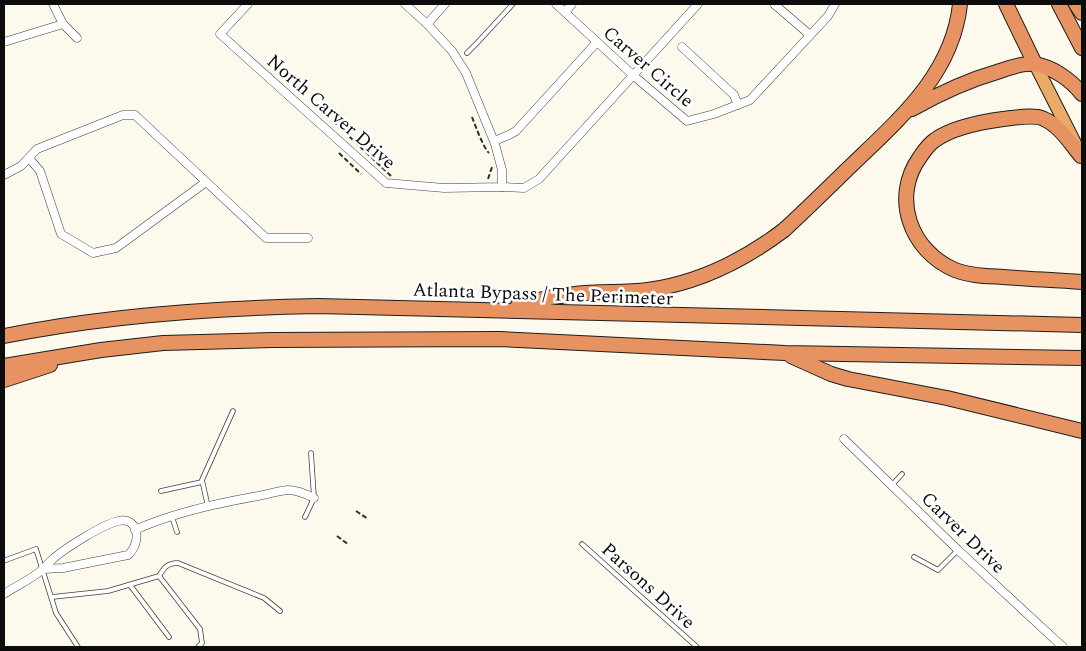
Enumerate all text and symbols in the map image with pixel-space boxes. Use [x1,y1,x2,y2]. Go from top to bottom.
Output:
street label: Carver Circle [596,19,700,115]
street label: North Carver Drive [260,48,402,177]
street label: Atlanta Bypass / The Perimeter [412,275,674,314]
street label: Carver Drive [914,485,1012,581]
street label: Parsons Drive [595,536,701,636]

